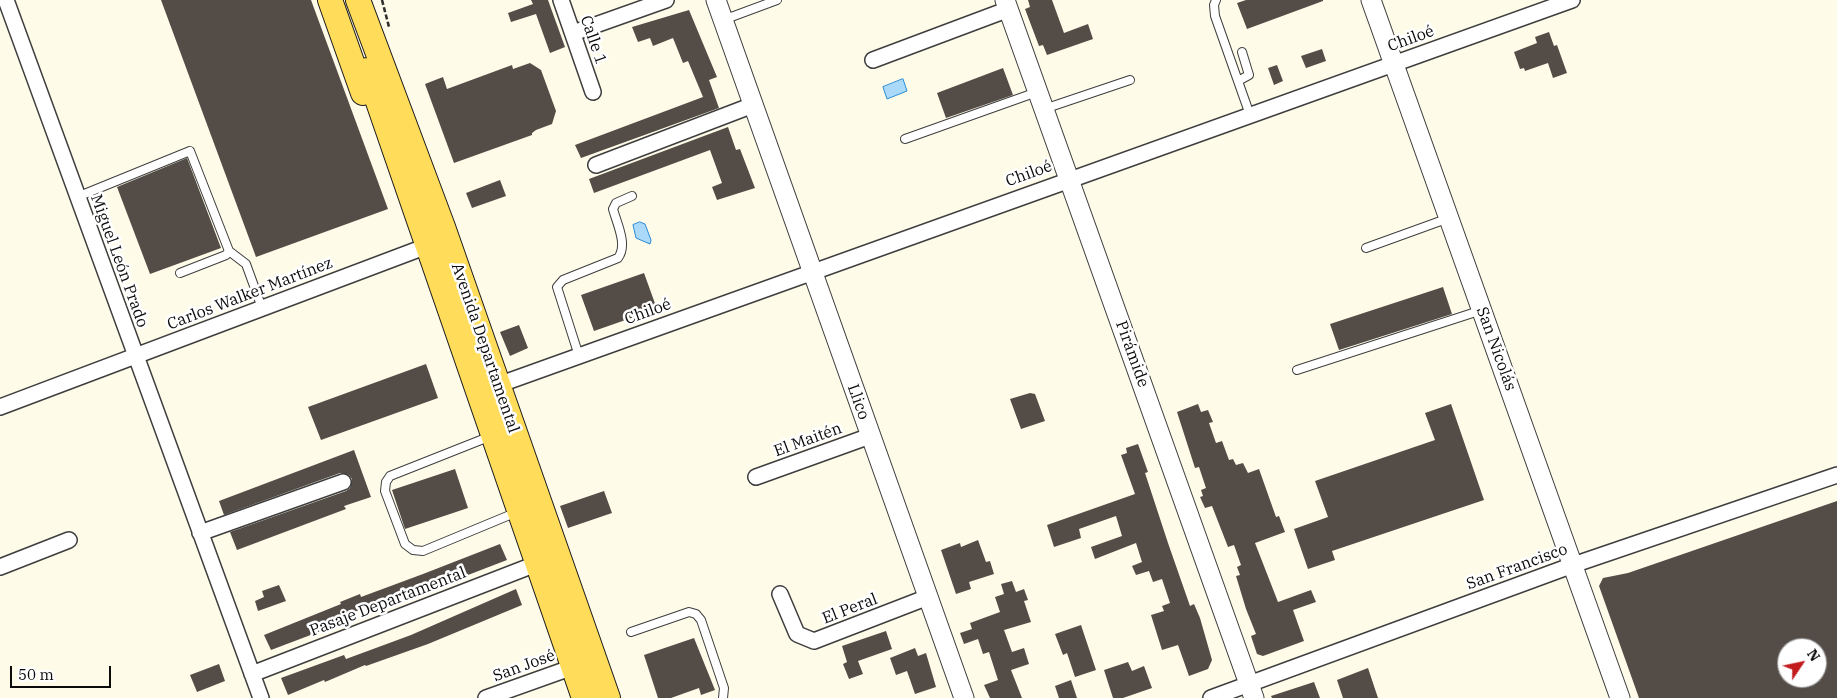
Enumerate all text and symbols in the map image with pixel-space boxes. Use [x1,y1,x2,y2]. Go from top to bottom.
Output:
street label: Calle 1 [576,13,610,67]
street label: Chiloé [1385,22,1437,56]
street label: Chiloé [1003,157,1055,191]
street label: Miguel León Prado [86,192,152,330]
street label: Carlos Walker Martínez [165,254,335,334]
street label: Avenida Departamental [447,261,523,435]
street label: Chiloé [622,295,674,329]
street label: San Nicolás [1472,304,1520,394]
street label: Pirámide [1111,318,1153,390]
street label: Llico [843,382,873,422]
street label: El Maitén [771,419,845,461]
street label: San Francisco [1464,540,1570,594]
street label: Pasaje Departamental [307,563,469,641]
street label: El Peral [820,590,880,628]
north arrow [1777,638,1827,688]
street label: San José [490,646,558,686]
text: N [1803,646,1824,665]
scale bar [12,656,114,688]
text: 50 m [18,665,54,684]

